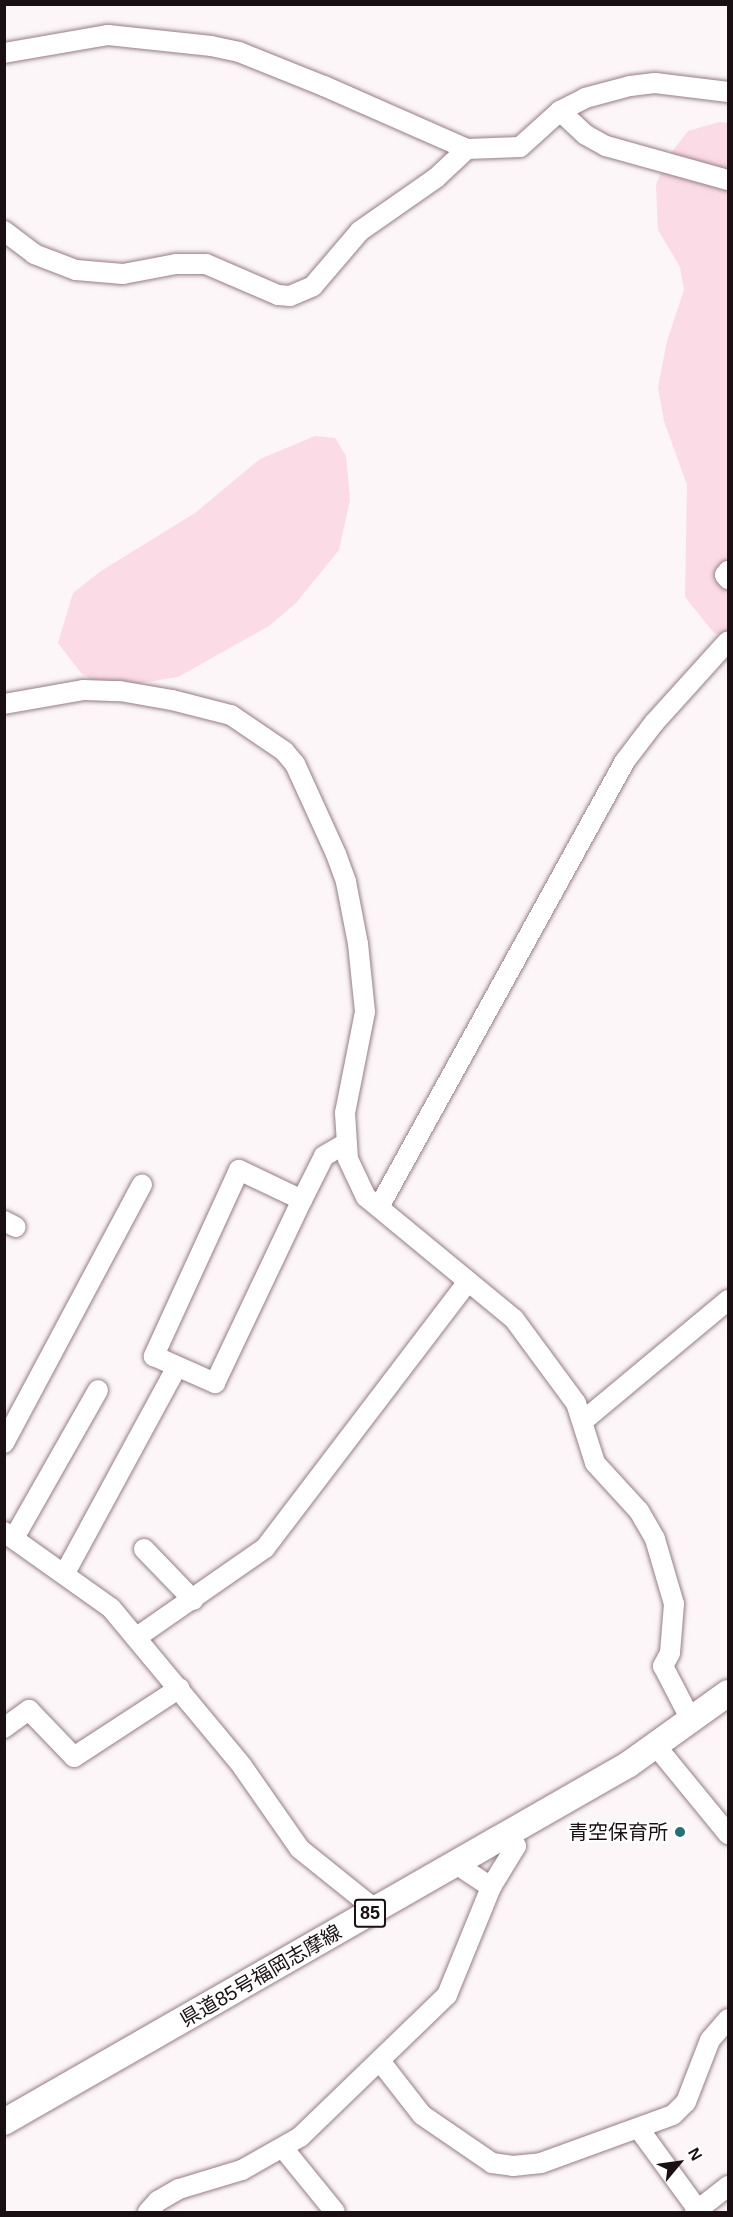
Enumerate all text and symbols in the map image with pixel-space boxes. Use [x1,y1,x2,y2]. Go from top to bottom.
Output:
place label: 青空保育所 [568,1820,668,1844]
marker: 青空保育所 [673,1825,687,1839]
road number: 85 [354,1898,386,1928]
street label: 県道85号福岡志摩線 [176,1920,346,2032]
north arrow [649,2133,709,2193]
text: N [685,2145,705,2163]

